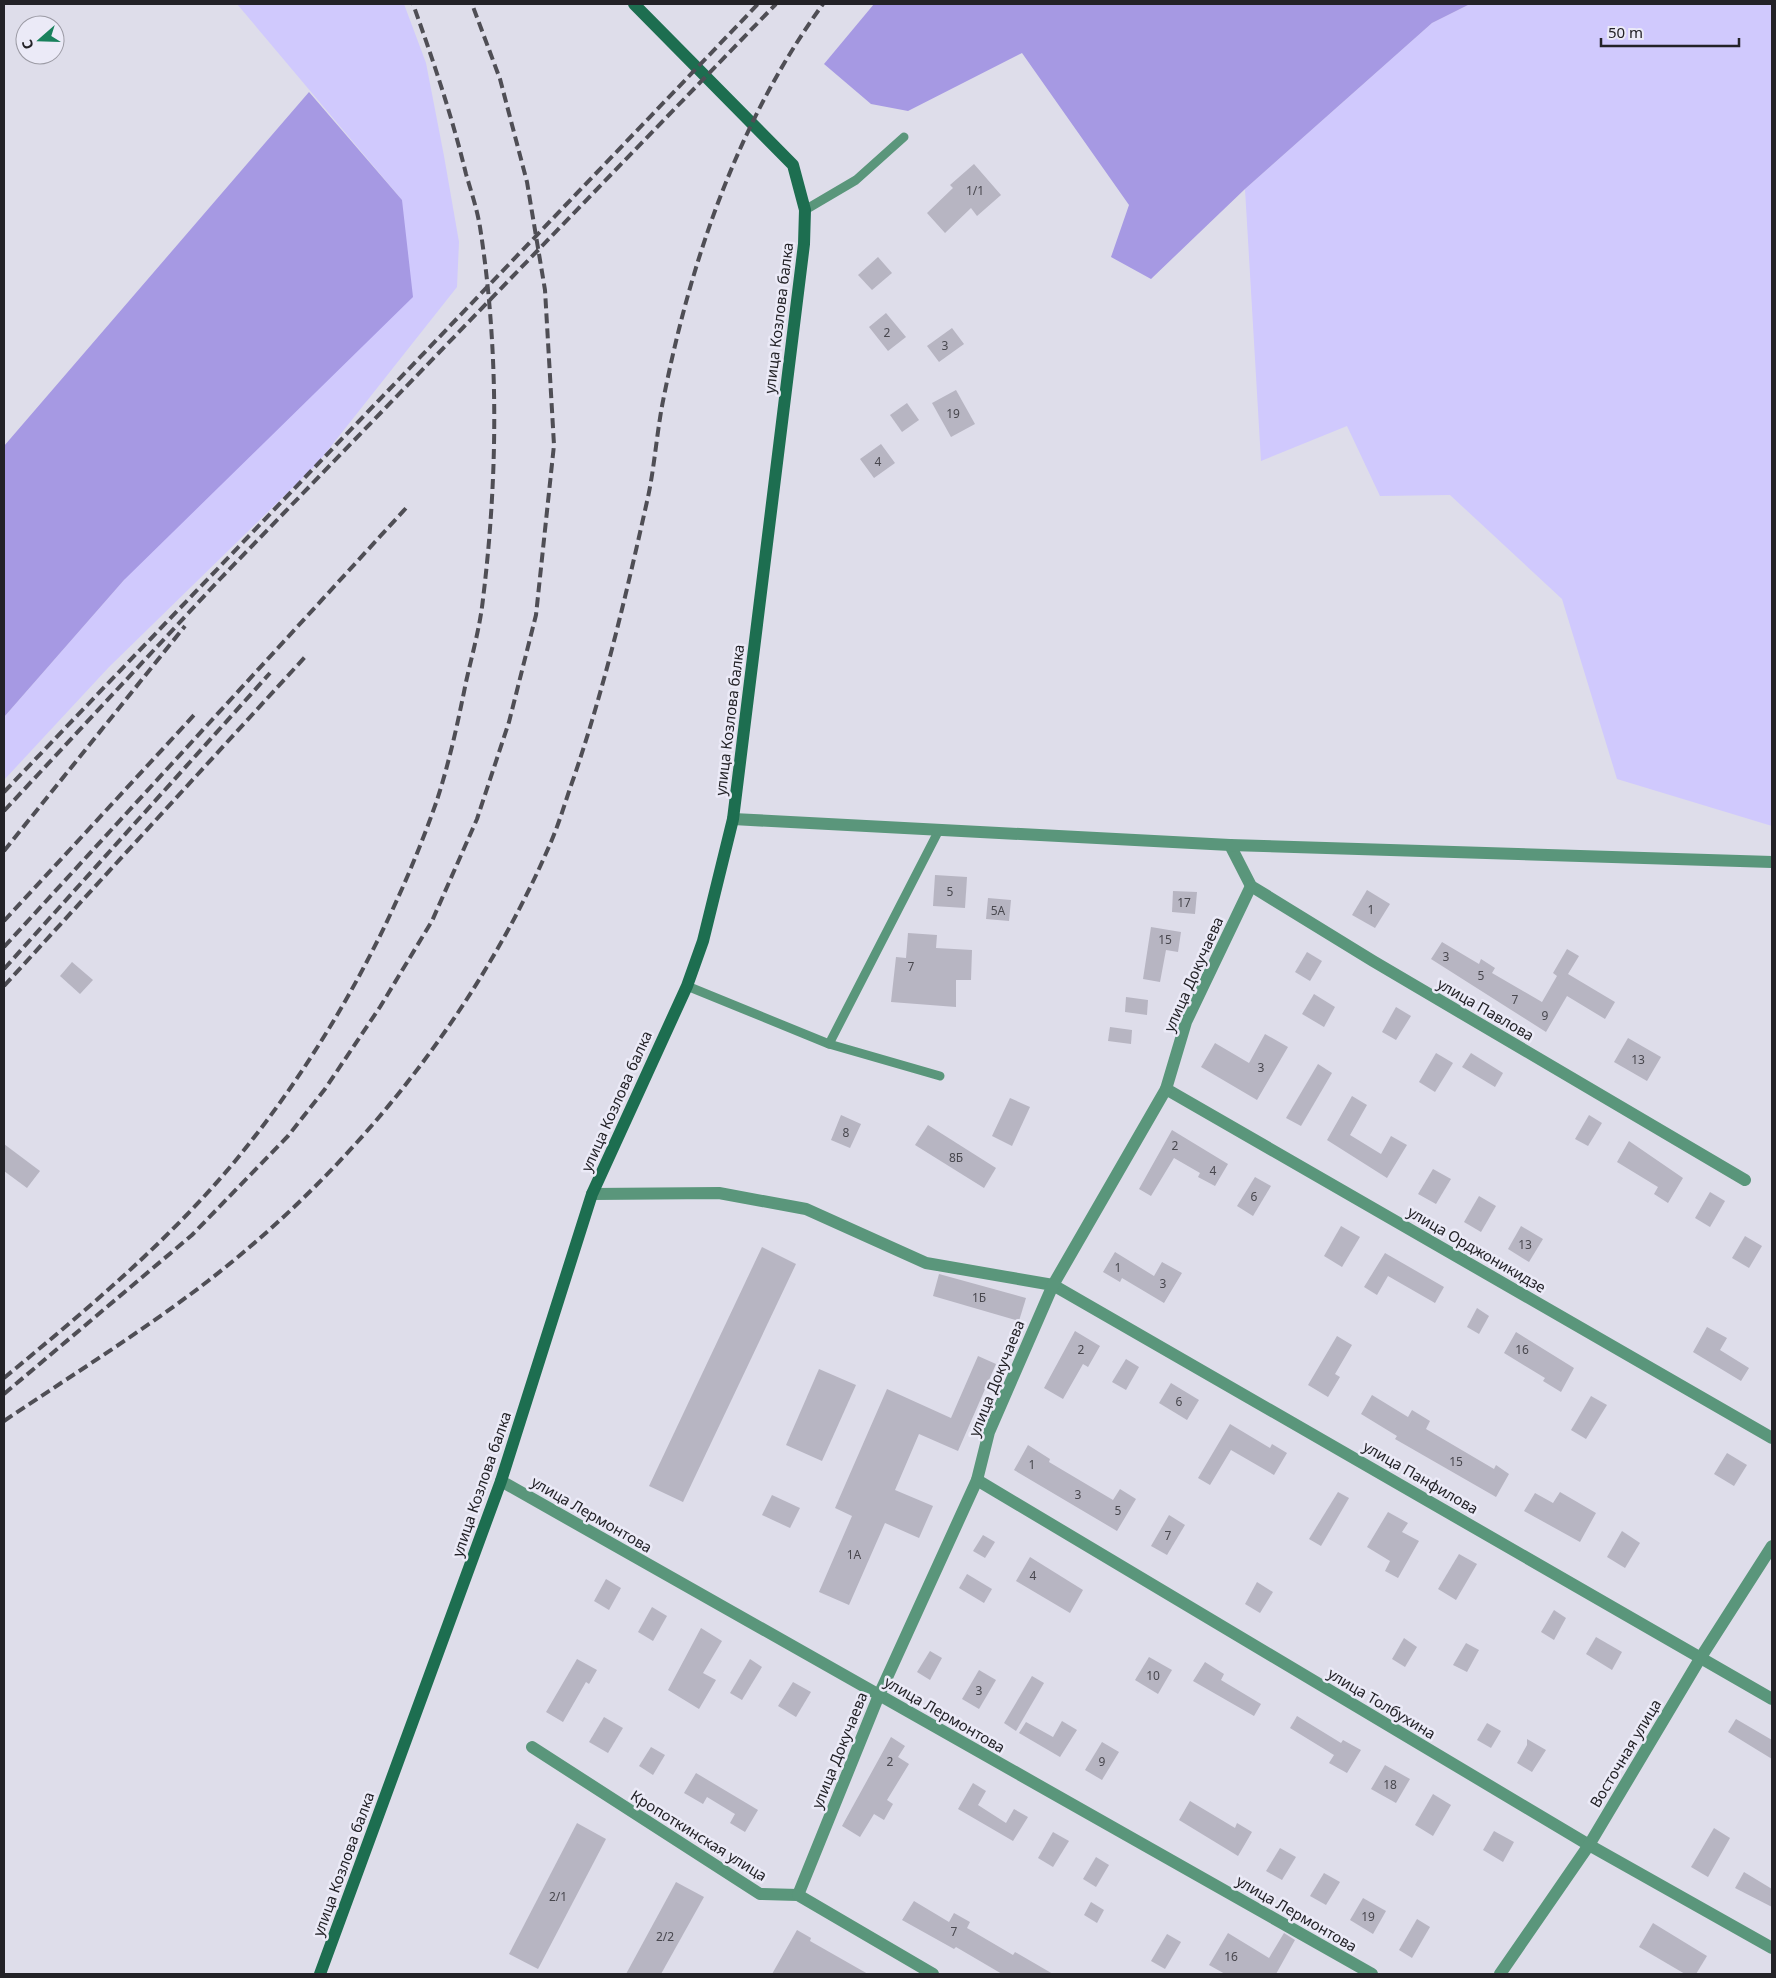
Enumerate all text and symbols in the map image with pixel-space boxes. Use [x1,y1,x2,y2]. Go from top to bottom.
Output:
north arrow [15,15,65,65]
scale bar [1601,15,1738,47]
text: 50 m [1608,22,1643,42]
text: С [17,37,38,52]
house number: 1/1 [966,182,984,199]
street label: улица Козлова балка [759,241,797,395]
house number: 2 [884,324,891,341]
house number: 3 [942,337,949,354]
house number: 19 [946,405,960,422]
house number: 4 [875,453,882,470]
street label: улица Козлова балка [710,643,748,797]
house number: 5 [947,883,954,900]
house number: 17 [1177,894,1191,911]
house number: 1 [1368,901,1374,918]
house number: 5А [991,902,1006,919]
street label: улица Докучаева [1159,913,1227,1035]
house number: 15 [1158,931,1172,948]
house number: 3 [1443,948,1450,965]
house number: 7 [908,958,915,975]
house number: 5 [1478,967,1485,984]
street label: улица Павлова [1434,973,1538,1045]
house number: 7 [1512,991,1519,1008]
house number: 9 [1542,1007,1549,1024]
street label: улица Козлова балка [576,1027,656,1175]
house number: 13 [1631,1051,1645,1068]
house number: 3 [1258,1059,1265,1076]
house number: 8 [843,1124,850,1141]
house number: 2 [1172,1137,1179,1154]
house number: 8Б [949,1149,963,1166]
house number: 4 [1210,1162,1217,1179]
house number: 6 [1251,1188,1258,1205]
street label: улица Орджоникидзе [1404,1201,1550,1297]
house number: 13 [1518,1236,1532,1253]
house number: 1 [1115,1259,1121,1276]
house number: 3 [1160,1275,1167,1292]
house number: 1Б [972,1289,986,1306]
street label: улица Докучаева [963,1317,1029,1439]
house number: 2 [1078,1341,1085,1358]
house number: 16 [1515,1341,1529,1358]
house number: 6 [1176,1393,1183,1410]
street label: улица Козлова балка [447,1409,515,1559]
street label: улица Панфилова [1360,1436,1482,1518]
house number: 15 [1449,1453,1463,1470]
house number: 1 [1029,1456,1035,1473]
street label: улица Лермонтова [528,1471,656,1557]
house number: 3 [1075,1486,1082,1503]
house number: 5 [1115,1502,1122,1519]
house number: 7 [1165,1527,1172,1544]
house number: 1А [847,1546,862,1563]
house number: 4 [1030,1567,1037,1584]
street label: улица Толбухина [1324,1663,1440,1743]
house number: 10 [1146,1667,1160,1684]
street label: улица Лермонтова [881,1671,1009,1757]
house number: 3 [976,1682,983,1699]
street label: улица Докучаева [806,1689,872,1811]
street label: Восточная улица [1585,1695,1665,1811]
house number: 2 [887,1753,894,1770]
house number: 9 [1099,1753,1106,1770]
house number: 18 [1383,1776,1397,1793]
street label: Кропоткинская улица [627,1785,771,1885]
street label: улица Козлова балка [308,1789,378,1939]
street label: улица Лермонтова [1233,1870,1361,1956]
house number: 2/1 [549,1888,567,1905]
house number: 19 [1361,1908,1375,1925]
house number: 7 [951,1923,958,1940]
house number: 2/2 [656,1928,674,1945]
house number: 16 [1224,1948,1238,1965]

